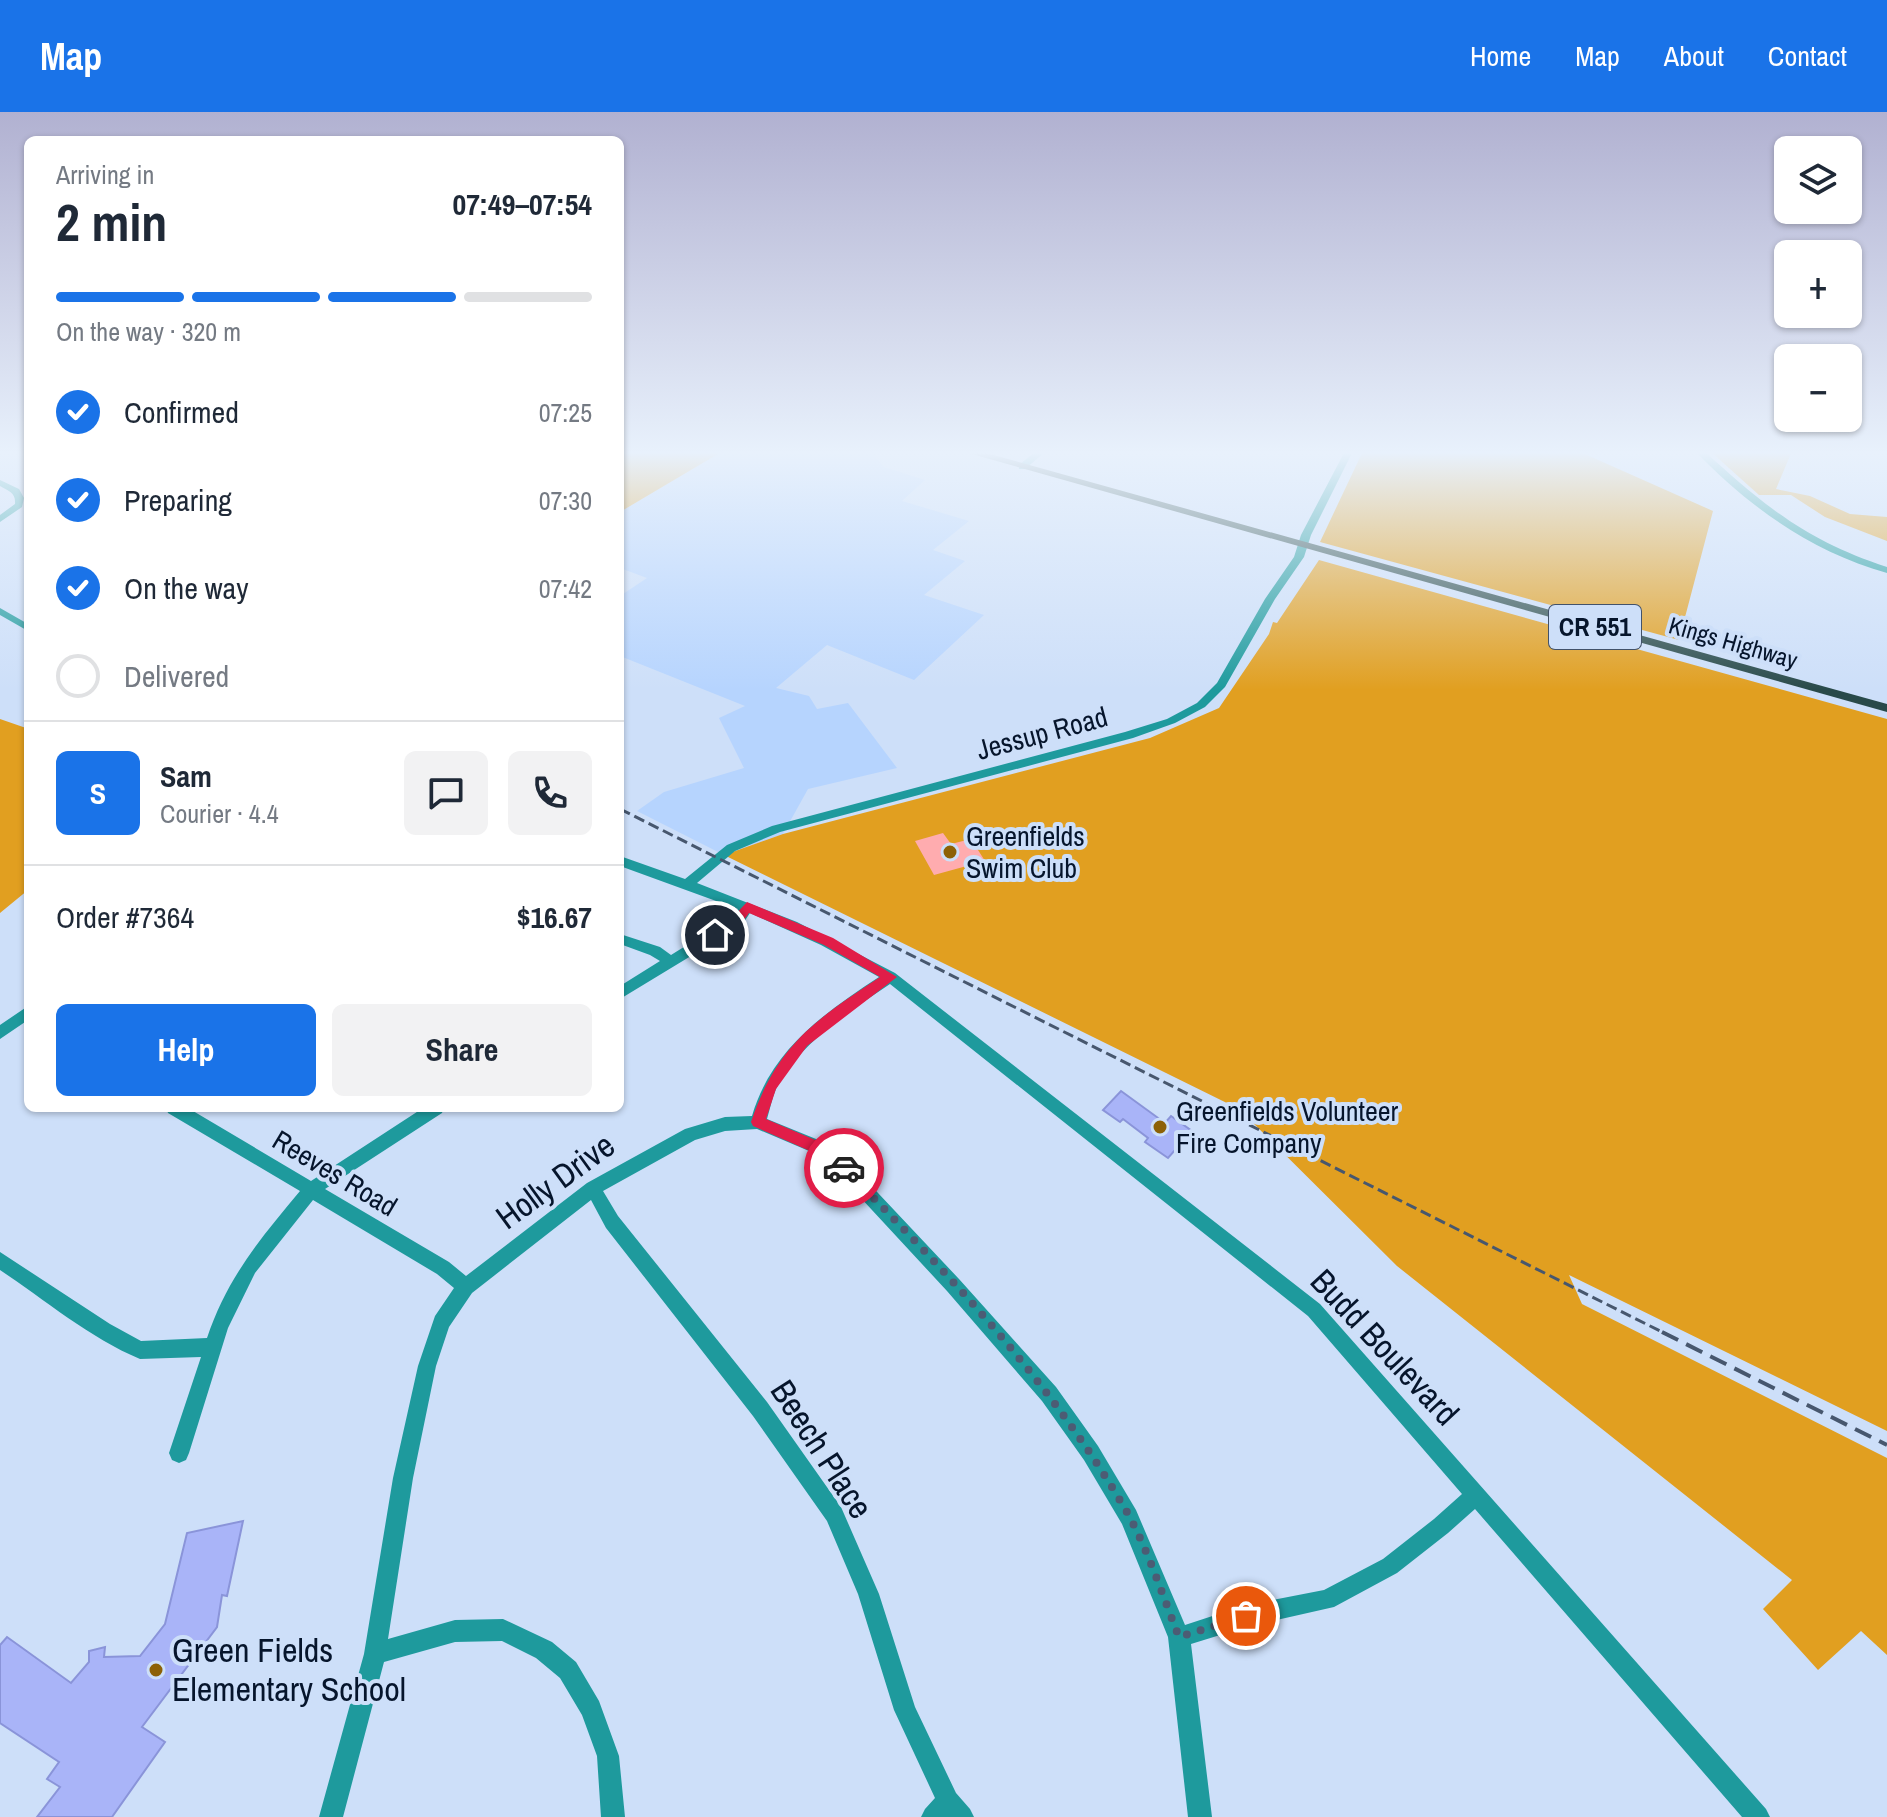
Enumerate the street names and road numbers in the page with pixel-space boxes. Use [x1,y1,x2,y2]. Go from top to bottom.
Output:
road number: CR 551 [1549,605,1641,649]
street label: Kings Highway [1665,608,1801,676]
street label: Jessup Road [972,697,1112,769]
street label: Reeves Road [266,1121,404,1225]
street label: Holly Drive [486,1122,624,1240]
street label: Budd Boulevard [1301,1259,1469,1435]
street label: Beech Place [760,1371,884,1527]

